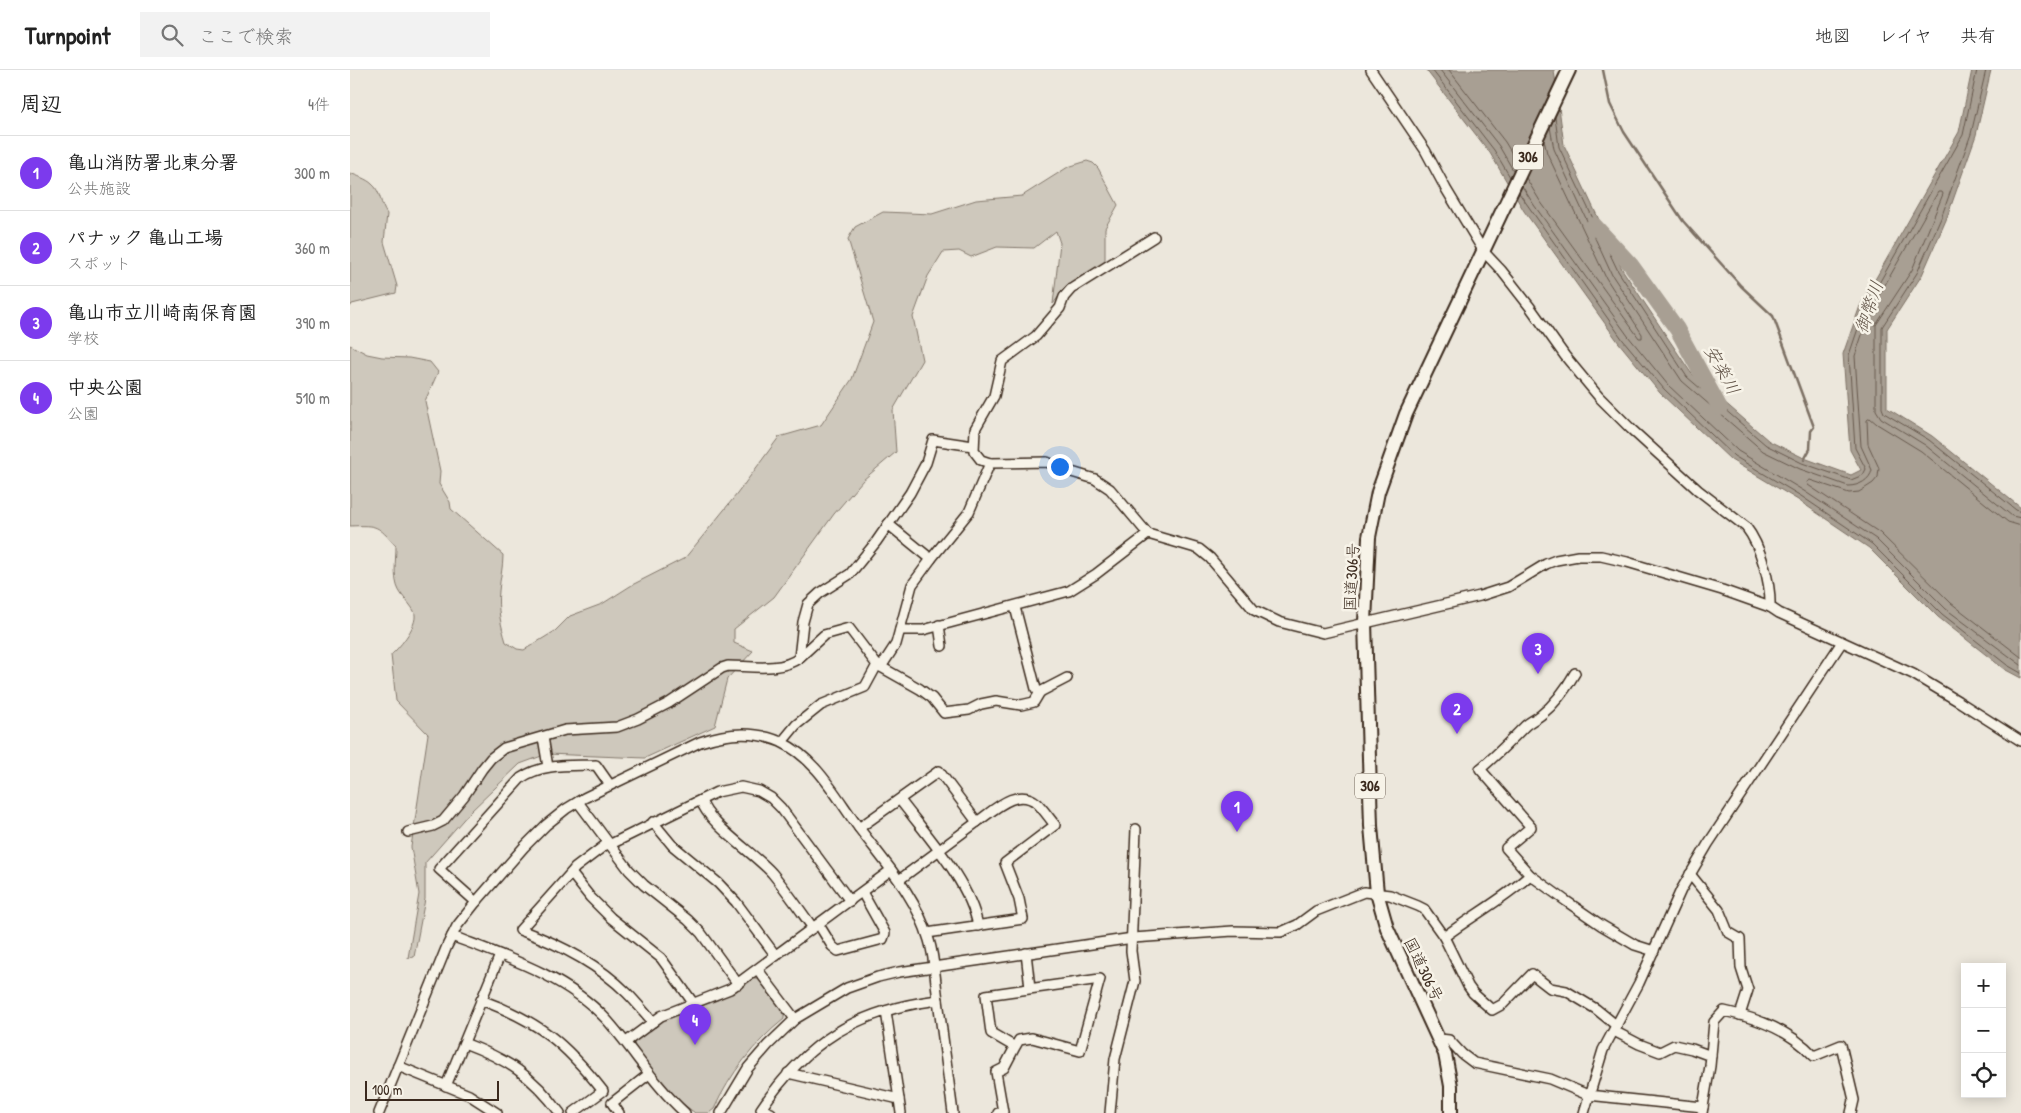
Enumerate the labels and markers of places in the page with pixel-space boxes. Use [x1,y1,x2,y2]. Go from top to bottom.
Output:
pin: 3 [1522,633,1554,674]
pin: 2 [1441,693,1473,734]
pin: 1 [1221,791,1253,832]
pin: 4 [679,1004,711,1045]

